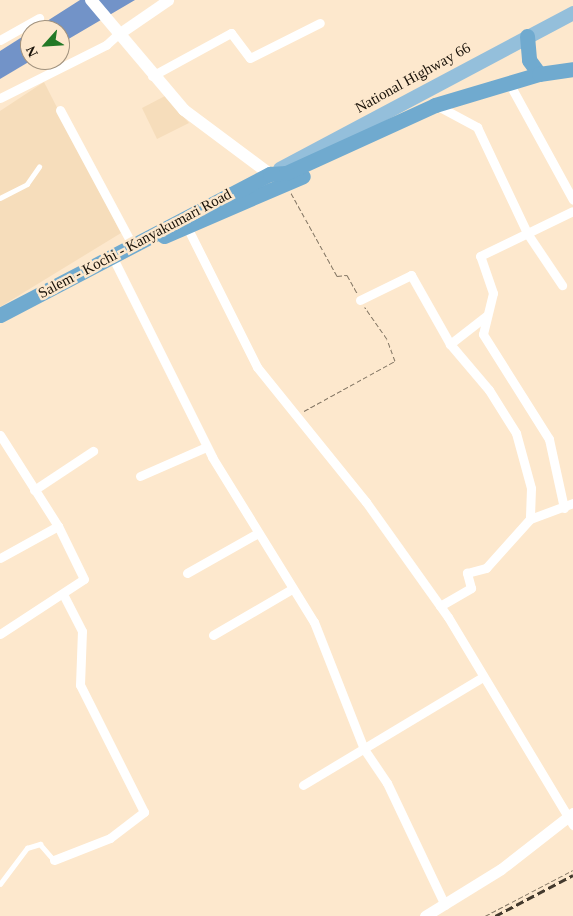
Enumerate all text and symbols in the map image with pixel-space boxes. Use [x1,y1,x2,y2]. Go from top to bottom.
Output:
north arrow [20,20,70,70]
street label: National Highway 66 [352,39,474,117]
text: N [23,44,41,59]
street label: Salem - Kochi - Kanyakumari Road [35,185,235,303]

